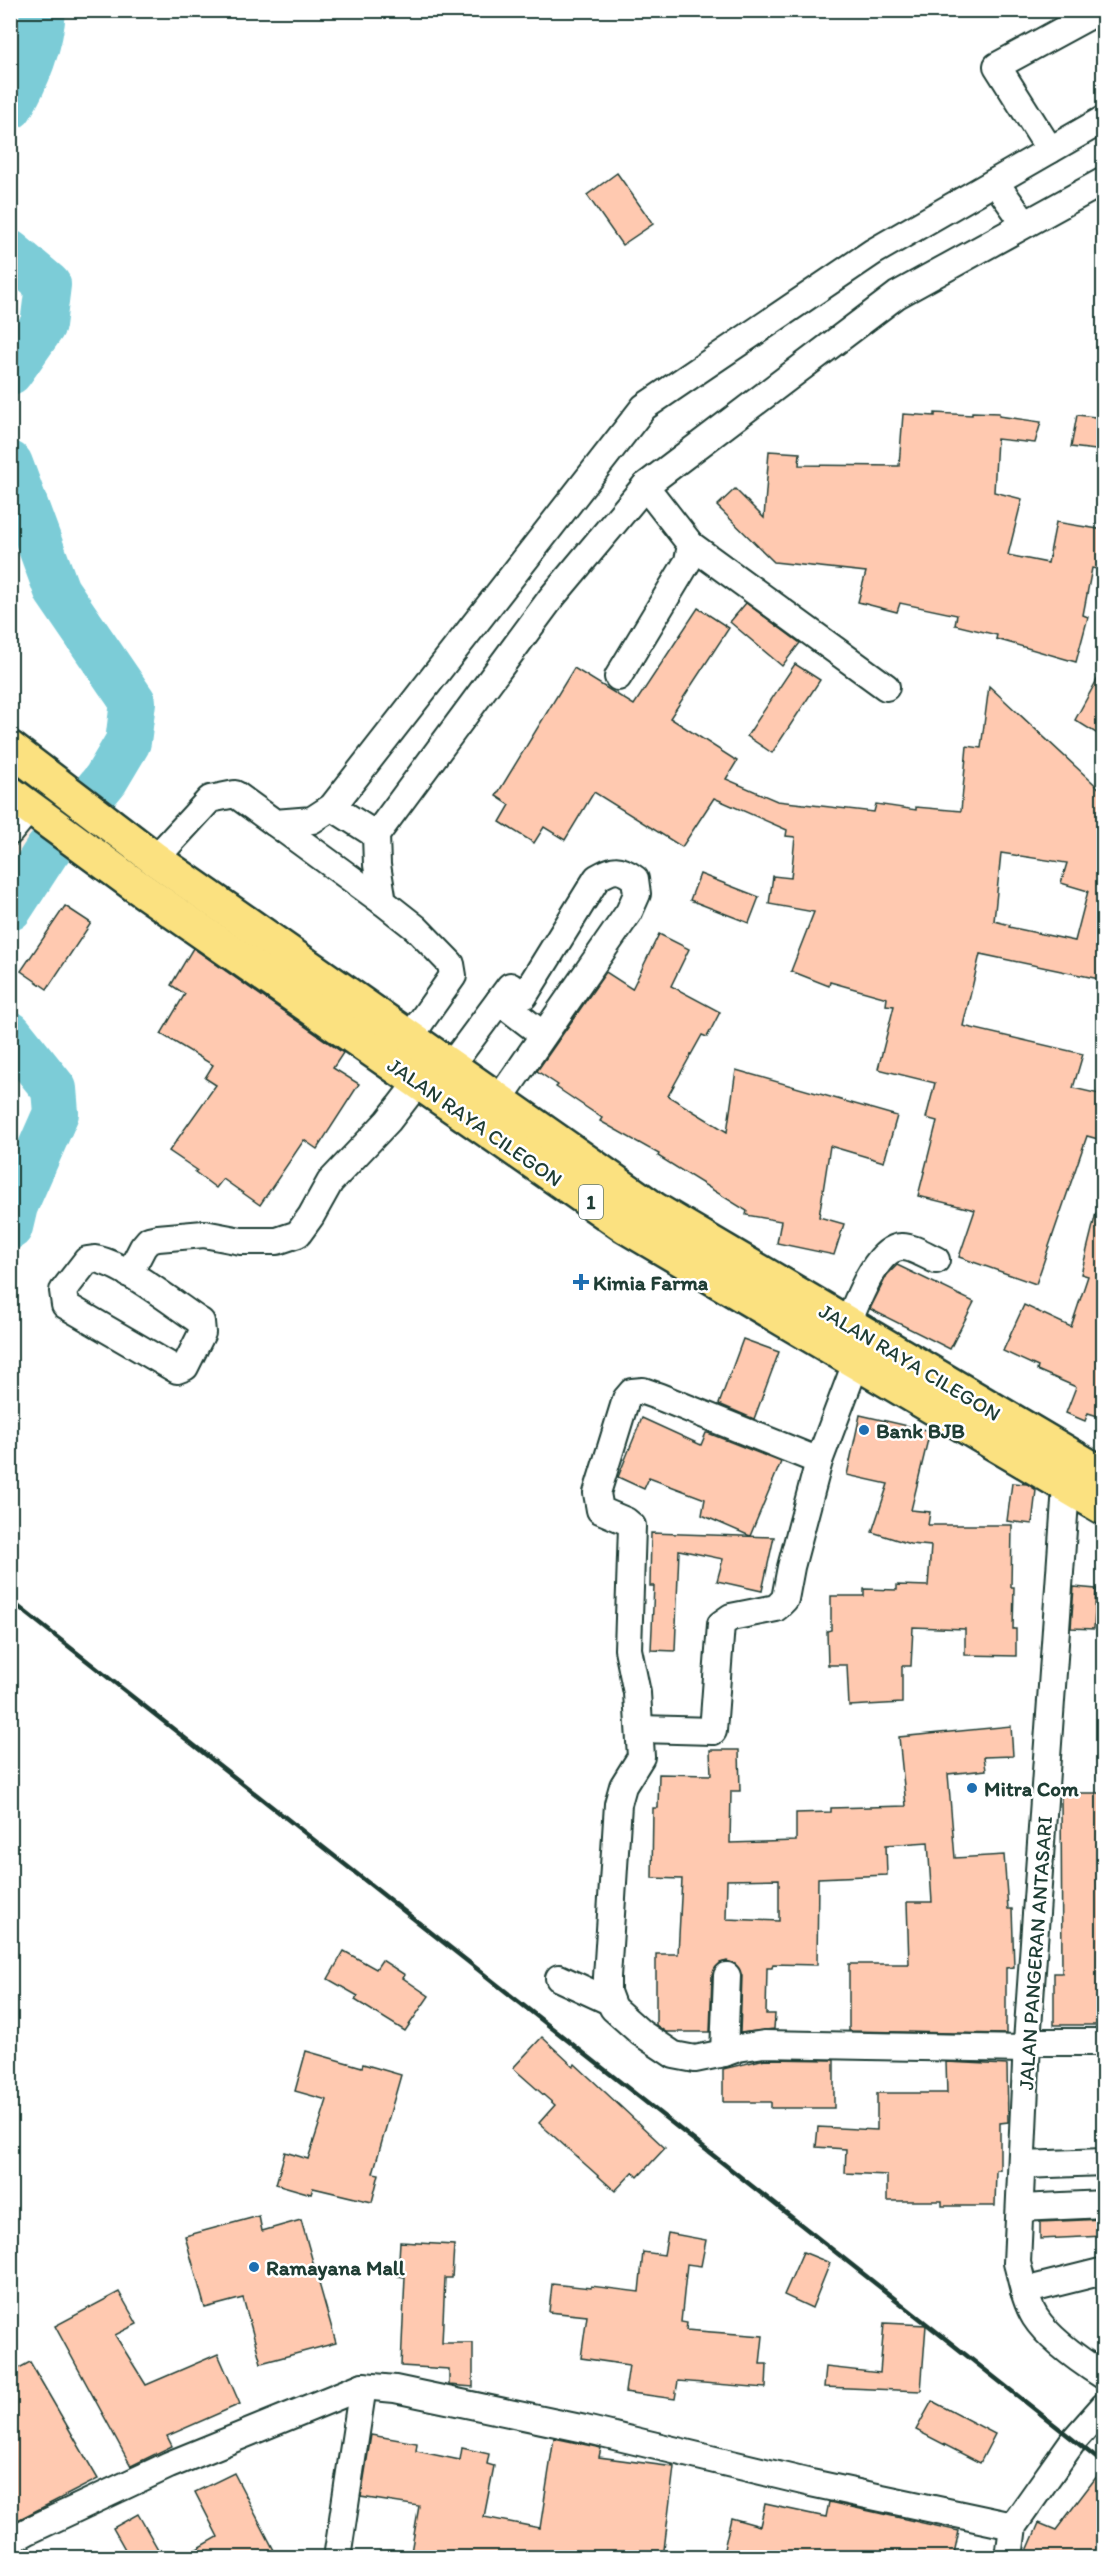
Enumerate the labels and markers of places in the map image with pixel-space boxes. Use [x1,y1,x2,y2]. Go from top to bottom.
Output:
place label: Kimia Farma [593,1270,709,1295]
marker: Kimia Farma [574,1275,588,1289]
place label: Bank BJB [876,1418,965,1443]
marker: Bank BJB [857,1423,871,1437]
place label: Mitra Com [984,1776,1079,1801]
marker: Mitra Com [965,1781,979,1795]
place label: Ramayana Mall [266,2255,406,2281]
marker: Ramayana Mall [247,2260,261,2274]

